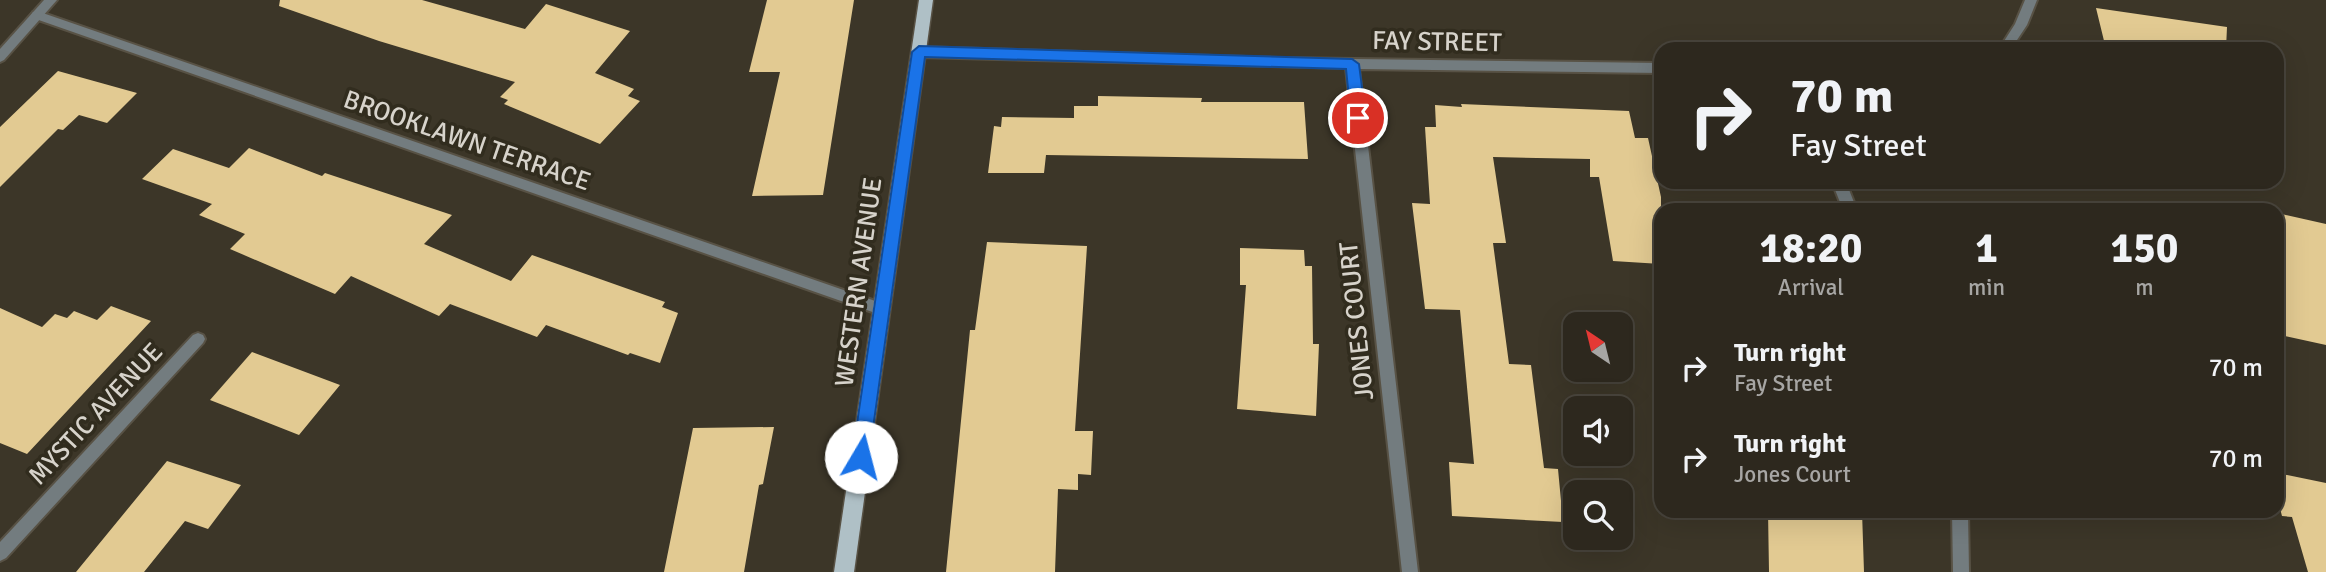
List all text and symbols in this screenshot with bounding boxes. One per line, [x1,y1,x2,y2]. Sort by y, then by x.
street label: FAY STREET [1372,25,1502,59]
text: 70 m [1790,66,1893,126]
icon: right [1675,70,1766,161]
street label: BROOKLAWN TERRACE [339,84,595,198]
pin [1328,88,1388,148]
icon: arrive [1339,99,1377,137]
text: Fay Street [1790,126,1927,165]
street label: WESTERN AVENUE [828,175,890,389]
text: 18:20 [1759,223,1863,274]
text: 1 [1975,223,1998,274]
text: 150 [2110,223,2179,274]
street label: JONES COURT [1333,240,1381,402]
text: Arrival [1778,273,1844,302]
text: min [1968,273,2005,302]
text: m [2135,273,2154,302]
north arrow [1563,312,1633,382]
map controls [1563,312,1633,550]
street label: MYSTIC AVENUE [22,336,170,492]
text: Turn right [1734,337,1846,369]
icon: right [1675,349,1713,387]
text: 70 m [2208,352,2263,384]
text: Fay Street [1734,369,1832,398]
button: sound [1563,396,1633,466]
position arrow [824,420,898,494]
text: Turn right [1734,428,1846,460]
icon: right [1675,440,1713,478]
text: 70 m [2208,443,2263,475]
text: Jones Court [1734,460,1851,489]
button: search [1563,480,1633,550]

